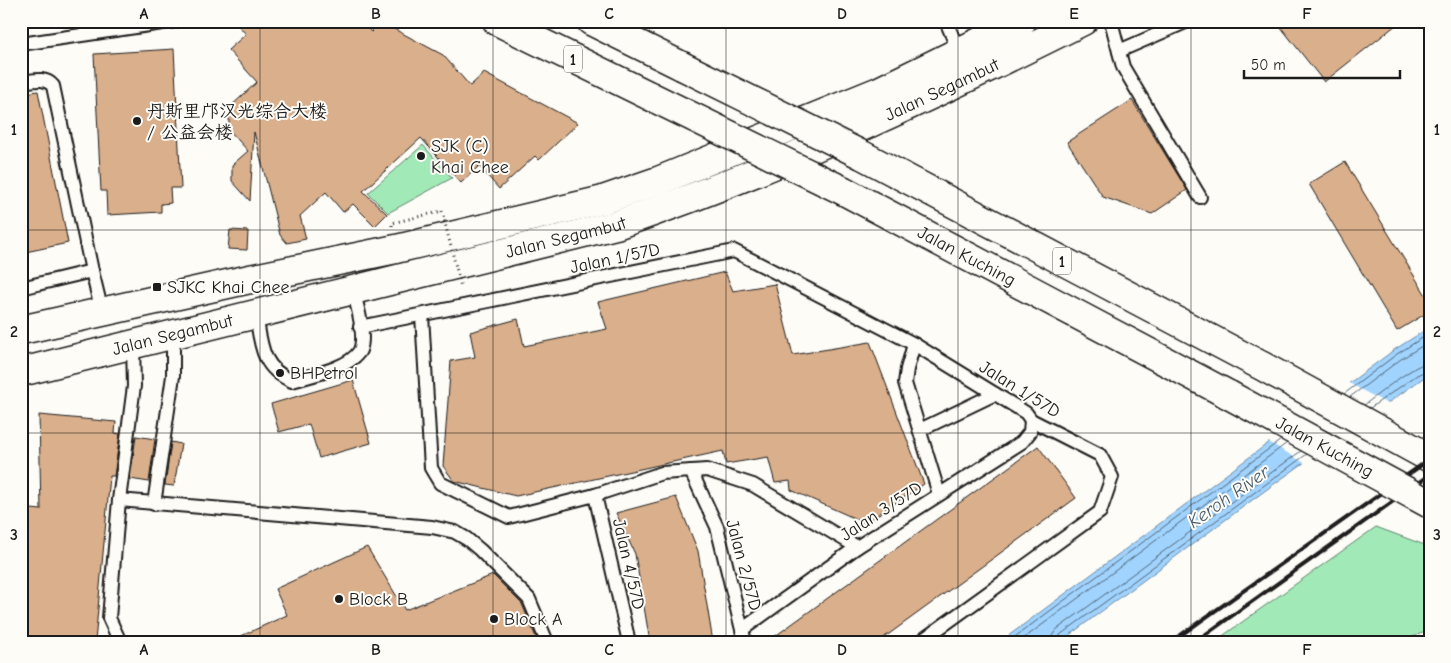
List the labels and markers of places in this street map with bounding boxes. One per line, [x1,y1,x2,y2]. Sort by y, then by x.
place label: 丹斯里邝汉光综合大楼 / 公益会楼 [147,101,327,143]
marker: 丹斯里邝汉光综合大楼 / 公益会楼 [131,115,143,127]
place label: SJK (C) Khai Chee [431,136,509,178]
marker: SJK (C) Khai Chee [415,150,427,162]
place label: SJKC Khai Chee [167,277,289,298]
marker: SJKC Khai Chee [151,281,163,293]
place label: BHPetrol [290,363,358,384]
marker: BHPetrol [274,367,286,379]
place label: Block B [349,589,408,610]
marker: Block B [333,593,345,605]
place label: Block A [504,609,562,630]
marker: Block A [488,613,500,625]

